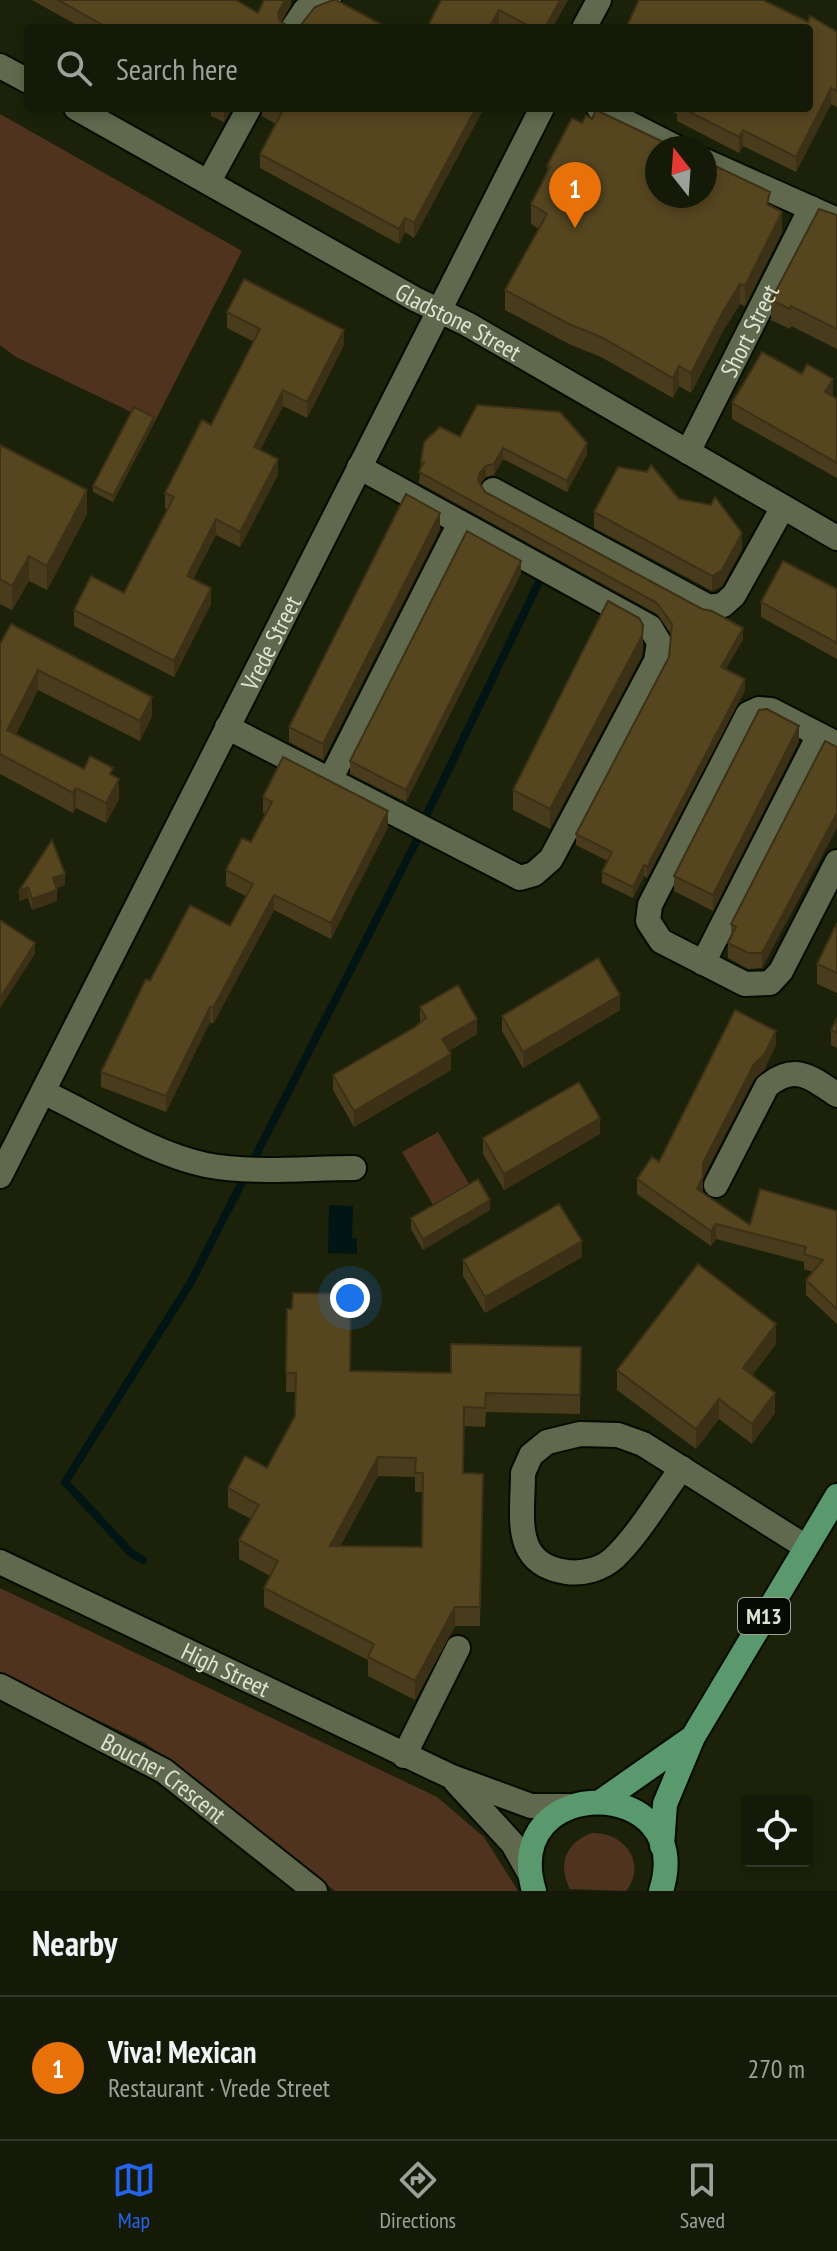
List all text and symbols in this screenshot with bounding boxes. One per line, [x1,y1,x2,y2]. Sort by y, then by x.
search box [24,24,813,112]
icon: search [52,46,96,90]
text: Search here [116,49,238,88]
north arrow [645,136,717,208]
pin: 1 [549,162,601,228]
street label: Gladstone Street [390,276,527,368]
street label: Short Street [713,279,786,382]
street label: Vrede Street [233,590,308,696]
your location [330,1278,370,1318]
road number: M13 [738,1598,790,1634]
street label: High Street [177,1635,275,1704]
street label: Boucher Crescent [96,1726,233,1830]
map controls [741,1795,813,1867]
button: locate [741,1795,813,1867]
text: Nearby [32,1921,117,1965]
text: Viva! Mexican [108,2032,256,2071]
text: 1 [52,2052,64,2085]
text: 270 m [747,2052,805,2085]
text: Restaurant · Vrede Street [108,2071,330,2104]
tab: Map [112,2158,156,2234]
tab: Directions [380,2158,456,2234]
tab: Saved [680,2158,725,2234]

